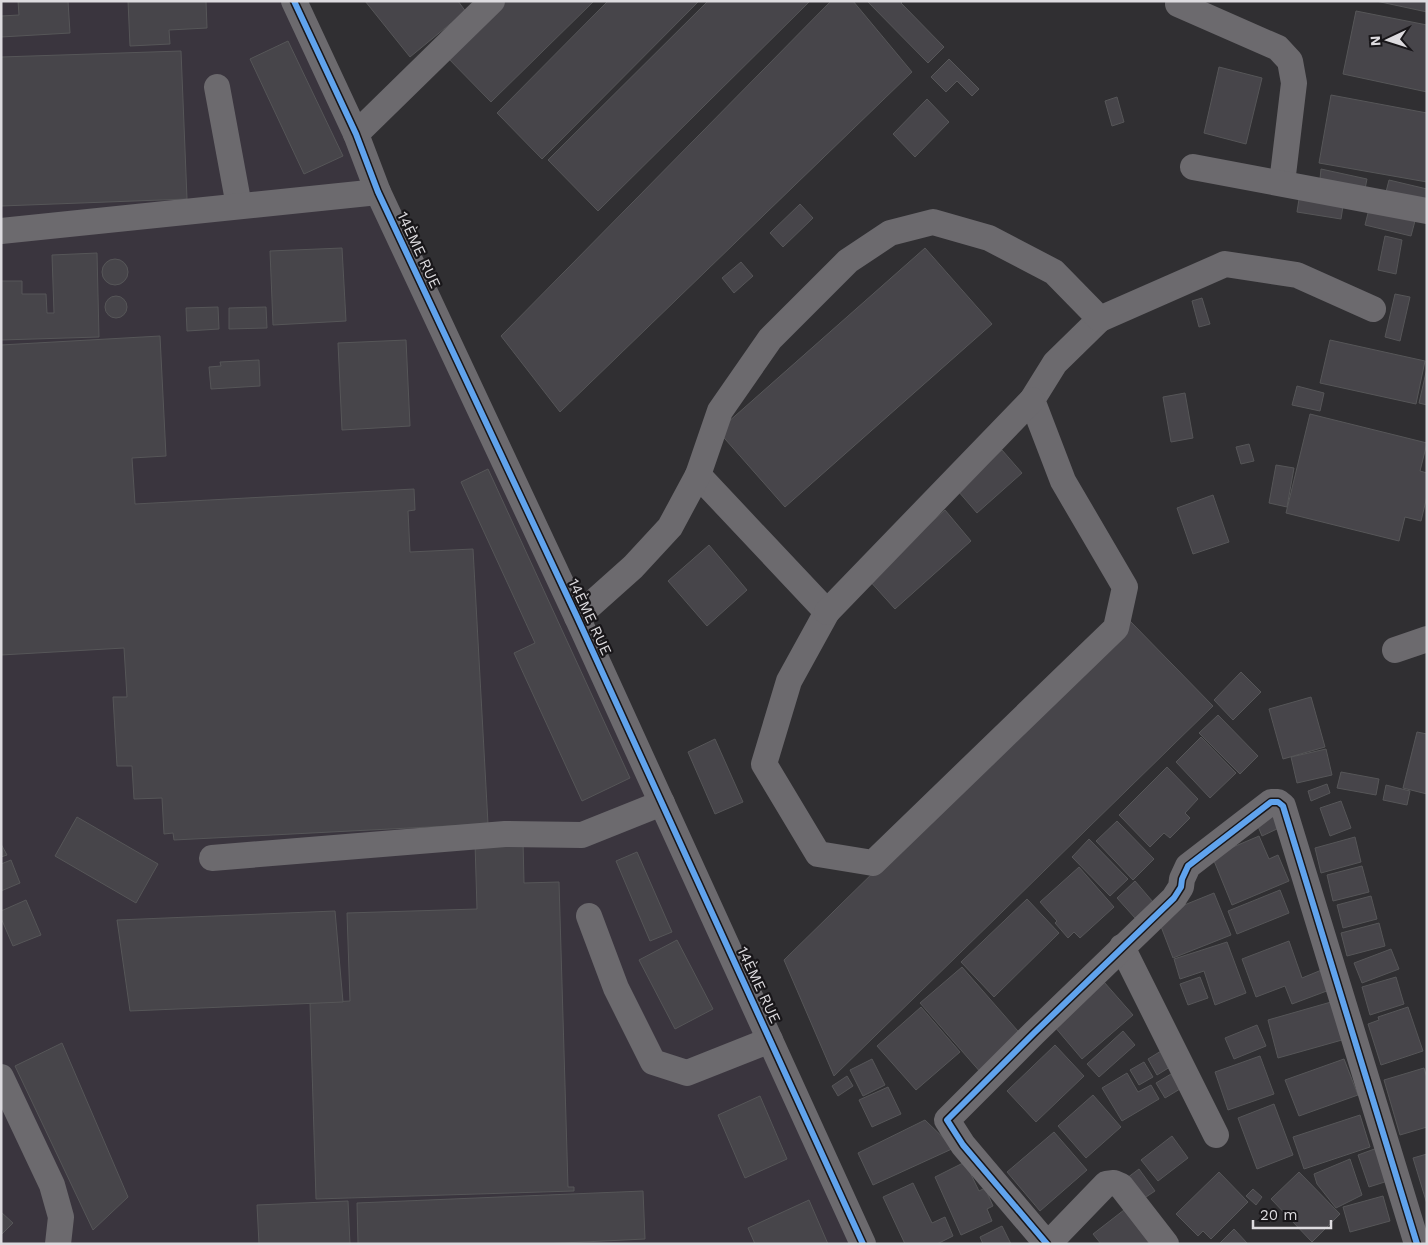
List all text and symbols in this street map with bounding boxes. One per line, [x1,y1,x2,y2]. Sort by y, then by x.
north arrow [1363,15,1413,65]
text: N [1367,35,1383,47]
street label: 14ÈME RUE [393,209,445,291]
street label: 14ÈME RUE [564,576,616,658]
street label: 14ÈME RUE [733,944,785,1026]
scale bar [1253,1198,1330,1230]
text: 20 m [1260,1206,1298,1224]

